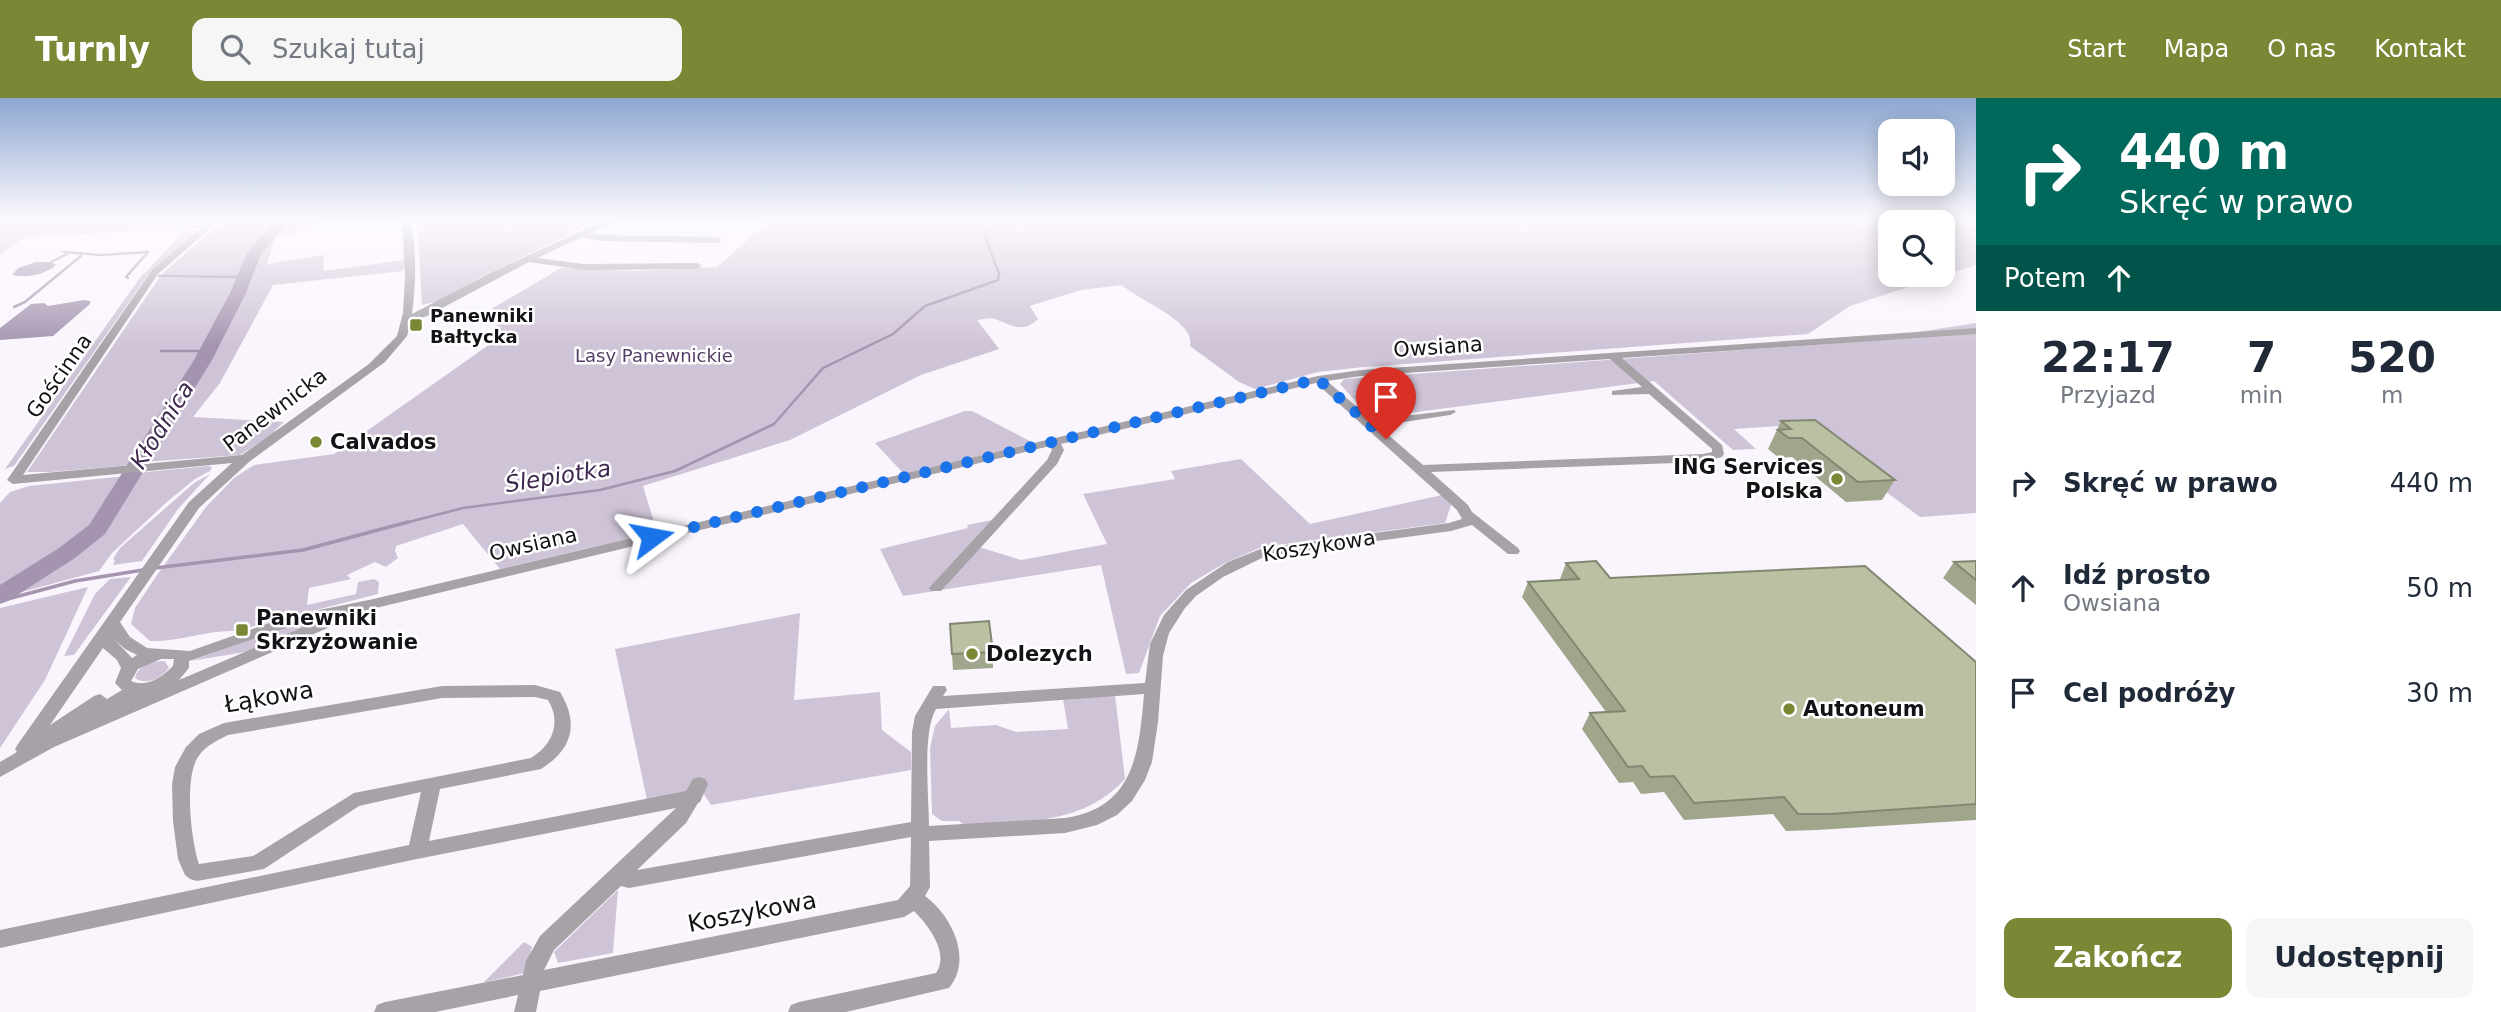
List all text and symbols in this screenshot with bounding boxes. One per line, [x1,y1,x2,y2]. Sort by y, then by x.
search box [192,18,682,81]
text: Turnly [35,30,150,69]
icon: search [216,30,254,68]
text: Szukaj tutaj [272,34,425,64]
text: Start [2067,35,2126,63]
text: Mapa [2164,35,2229,63]
text: O nas [2267,35,2336,63]
text: Kontakt [2374,35,2466,63]
map controls [1878,119,1955,287]
button: sound [1878,119,1955,196]
text: 440 m [2119,124,2289,181]
icon: right [2004,126,2095,217]
text: Skręć w prawo [2119,183,2354,221]
button: search [1878,210,1955,287]
icon: ahead [2100,259,2138,297]
text: Potem [2004,263,2086,293]
place label: Panewniki Bałtycka [430,305,534,347]
marker: Panewniki Bałtycka [408,317,424,333]
street label: Gościnna [21,329,97,423]
street label: Owsiana [1393,332,1483,362]
text: 22:17 [2041,333,2175,382]
text: 7 [2247,333,2276,382]
text: 520 [2348,333,2436,382]
park label: Lasy Panewnickie [575,345,733,366]
street label: Panewnicka [219,363,331,457]
pin [1356,367,1416,439]
water label: Kłodnica [125,377,199,473]
icon: arrive [1367,378,1405,416]
text: Przyjazd [2060,382,2156,408]
text: min [2240,382,2283,408]
text: m [2381,382,2403,408]
place label: Calvados [330,430,437,454]
marker: Calvados [308,434,324,450]
water label: Ślepiotka [503,454,613,497]
place label: ING Services Polska [1673,455,1823,503]
icon: right [2004,464,2042,502]
text: Skręć w prawo [2063,468,2278,498]
text: 440 m [2390,468,2473,498]
marker: ING Services Polska [1829,471,1845,487]
position arrow [615,500,689,574]
street label: Owsiana [487,522,579,566]
street label: Koszykowa [1261,525,1377,567]
text: Idź prosto [2063,560,2211,590]
icon: ahead [2004,569,2042,607]
text: 50 m [2406,573,2473,603]
text: Owsiana [2063,590,2161,616]
place label: Panewniki Skrzyżowanie [256,606,418,654]
marker: Panewniki Skrzyżowanie [234,622,250,638]
place label: Dolezych [986,642,1093,666]
marker: Dolezych [964,646,980,662]
icon: arrive [2004,674,2042,712]
street label: Łąkowa [221,675,316,719]
text: Cel podróży [2063,678,2236,708]
text: 30 m [2406,678,2473,708]
place label: Autoneum [1803,697,1925,721]
marker: Autoneum [1781,701,1797,717]
street label: Koszykowa [685,886,819,938]
button: Zakończ [2004,918,2232,998]
button: Udostępnij [2246,918,2473,998]

